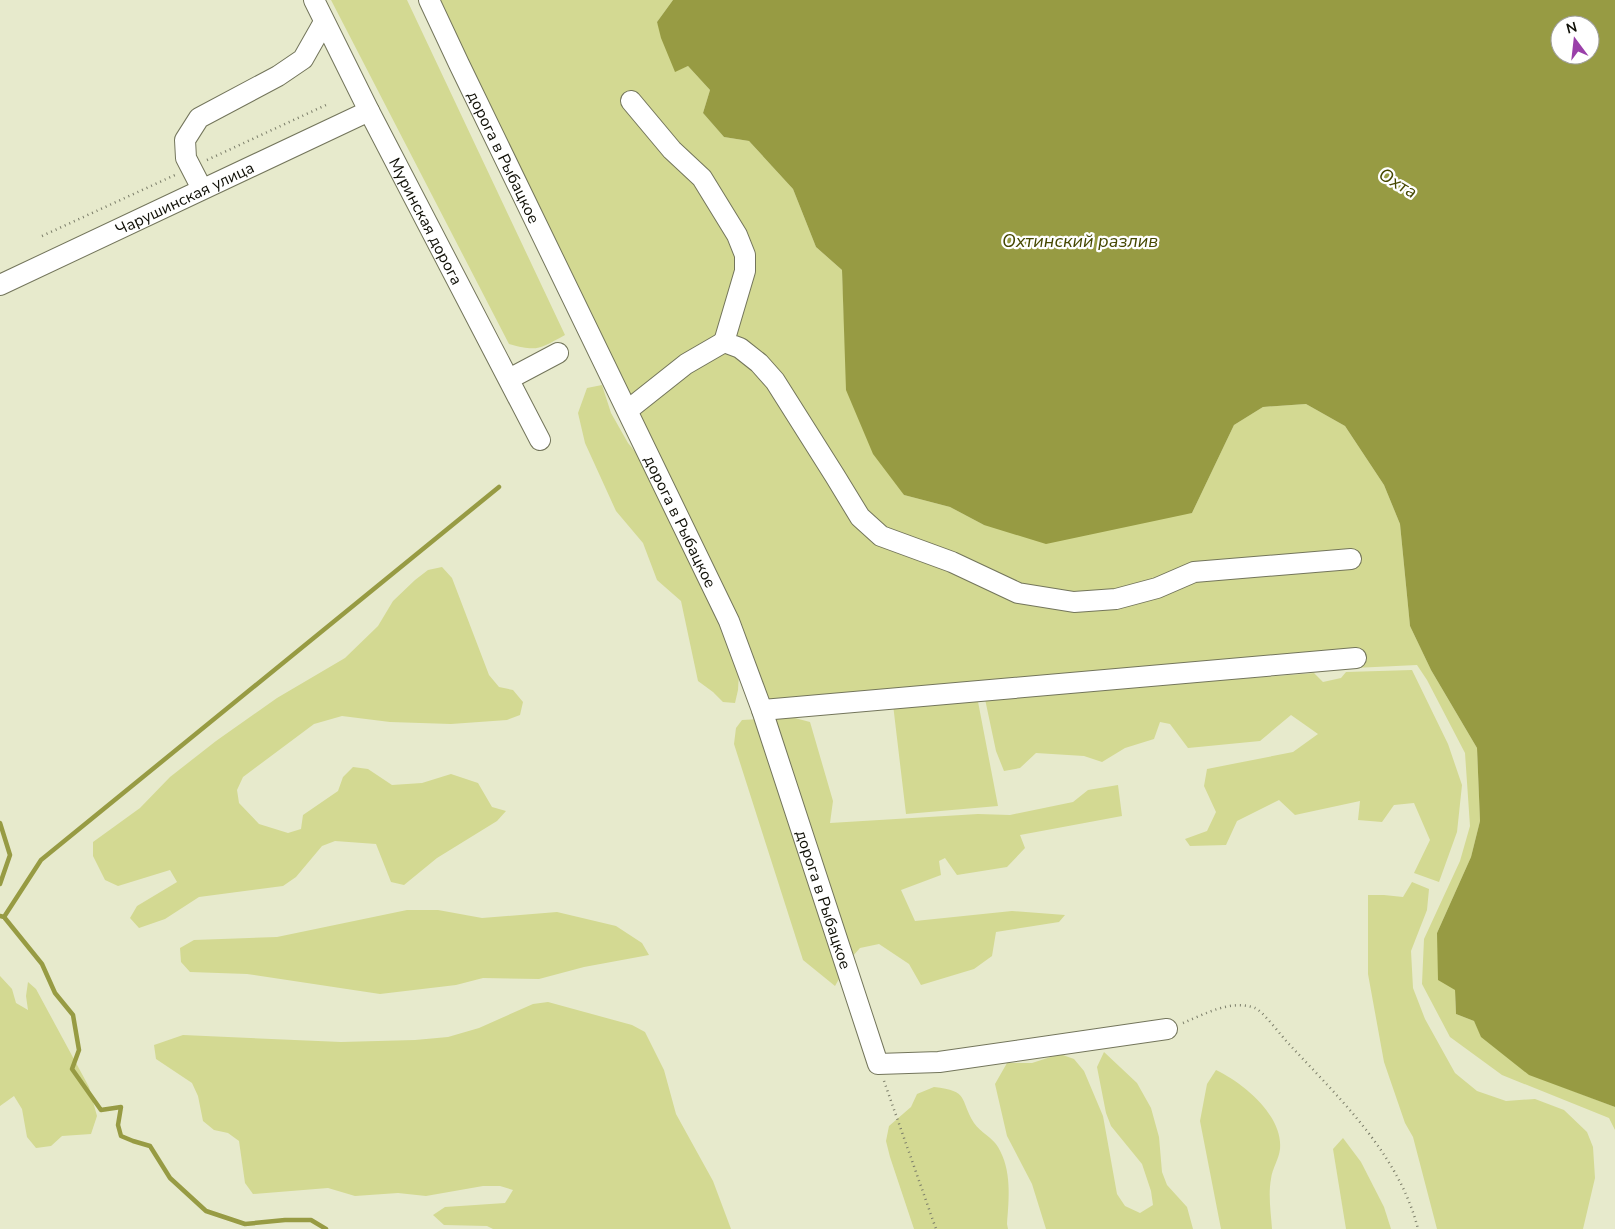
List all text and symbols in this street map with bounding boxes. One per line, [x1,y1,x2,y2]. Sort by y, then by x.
north arrow [1550,15,1600,65]
text: N [1564,17,1579,38]
street label: дорога в Рыбацкое [462,87,545,227]
street label: Муринская дорога [383,154,467,289]
street label: Чарушинская улица [112,157,258,241]
water label: Охта [1374,162,1422,204]
water label: Охтинский разлив [1002,229,1158,253]
street label: дорога в Рыбацкое [638,452,721,592]
street label: дорога в Рыбацкое [790,828,856,972]

